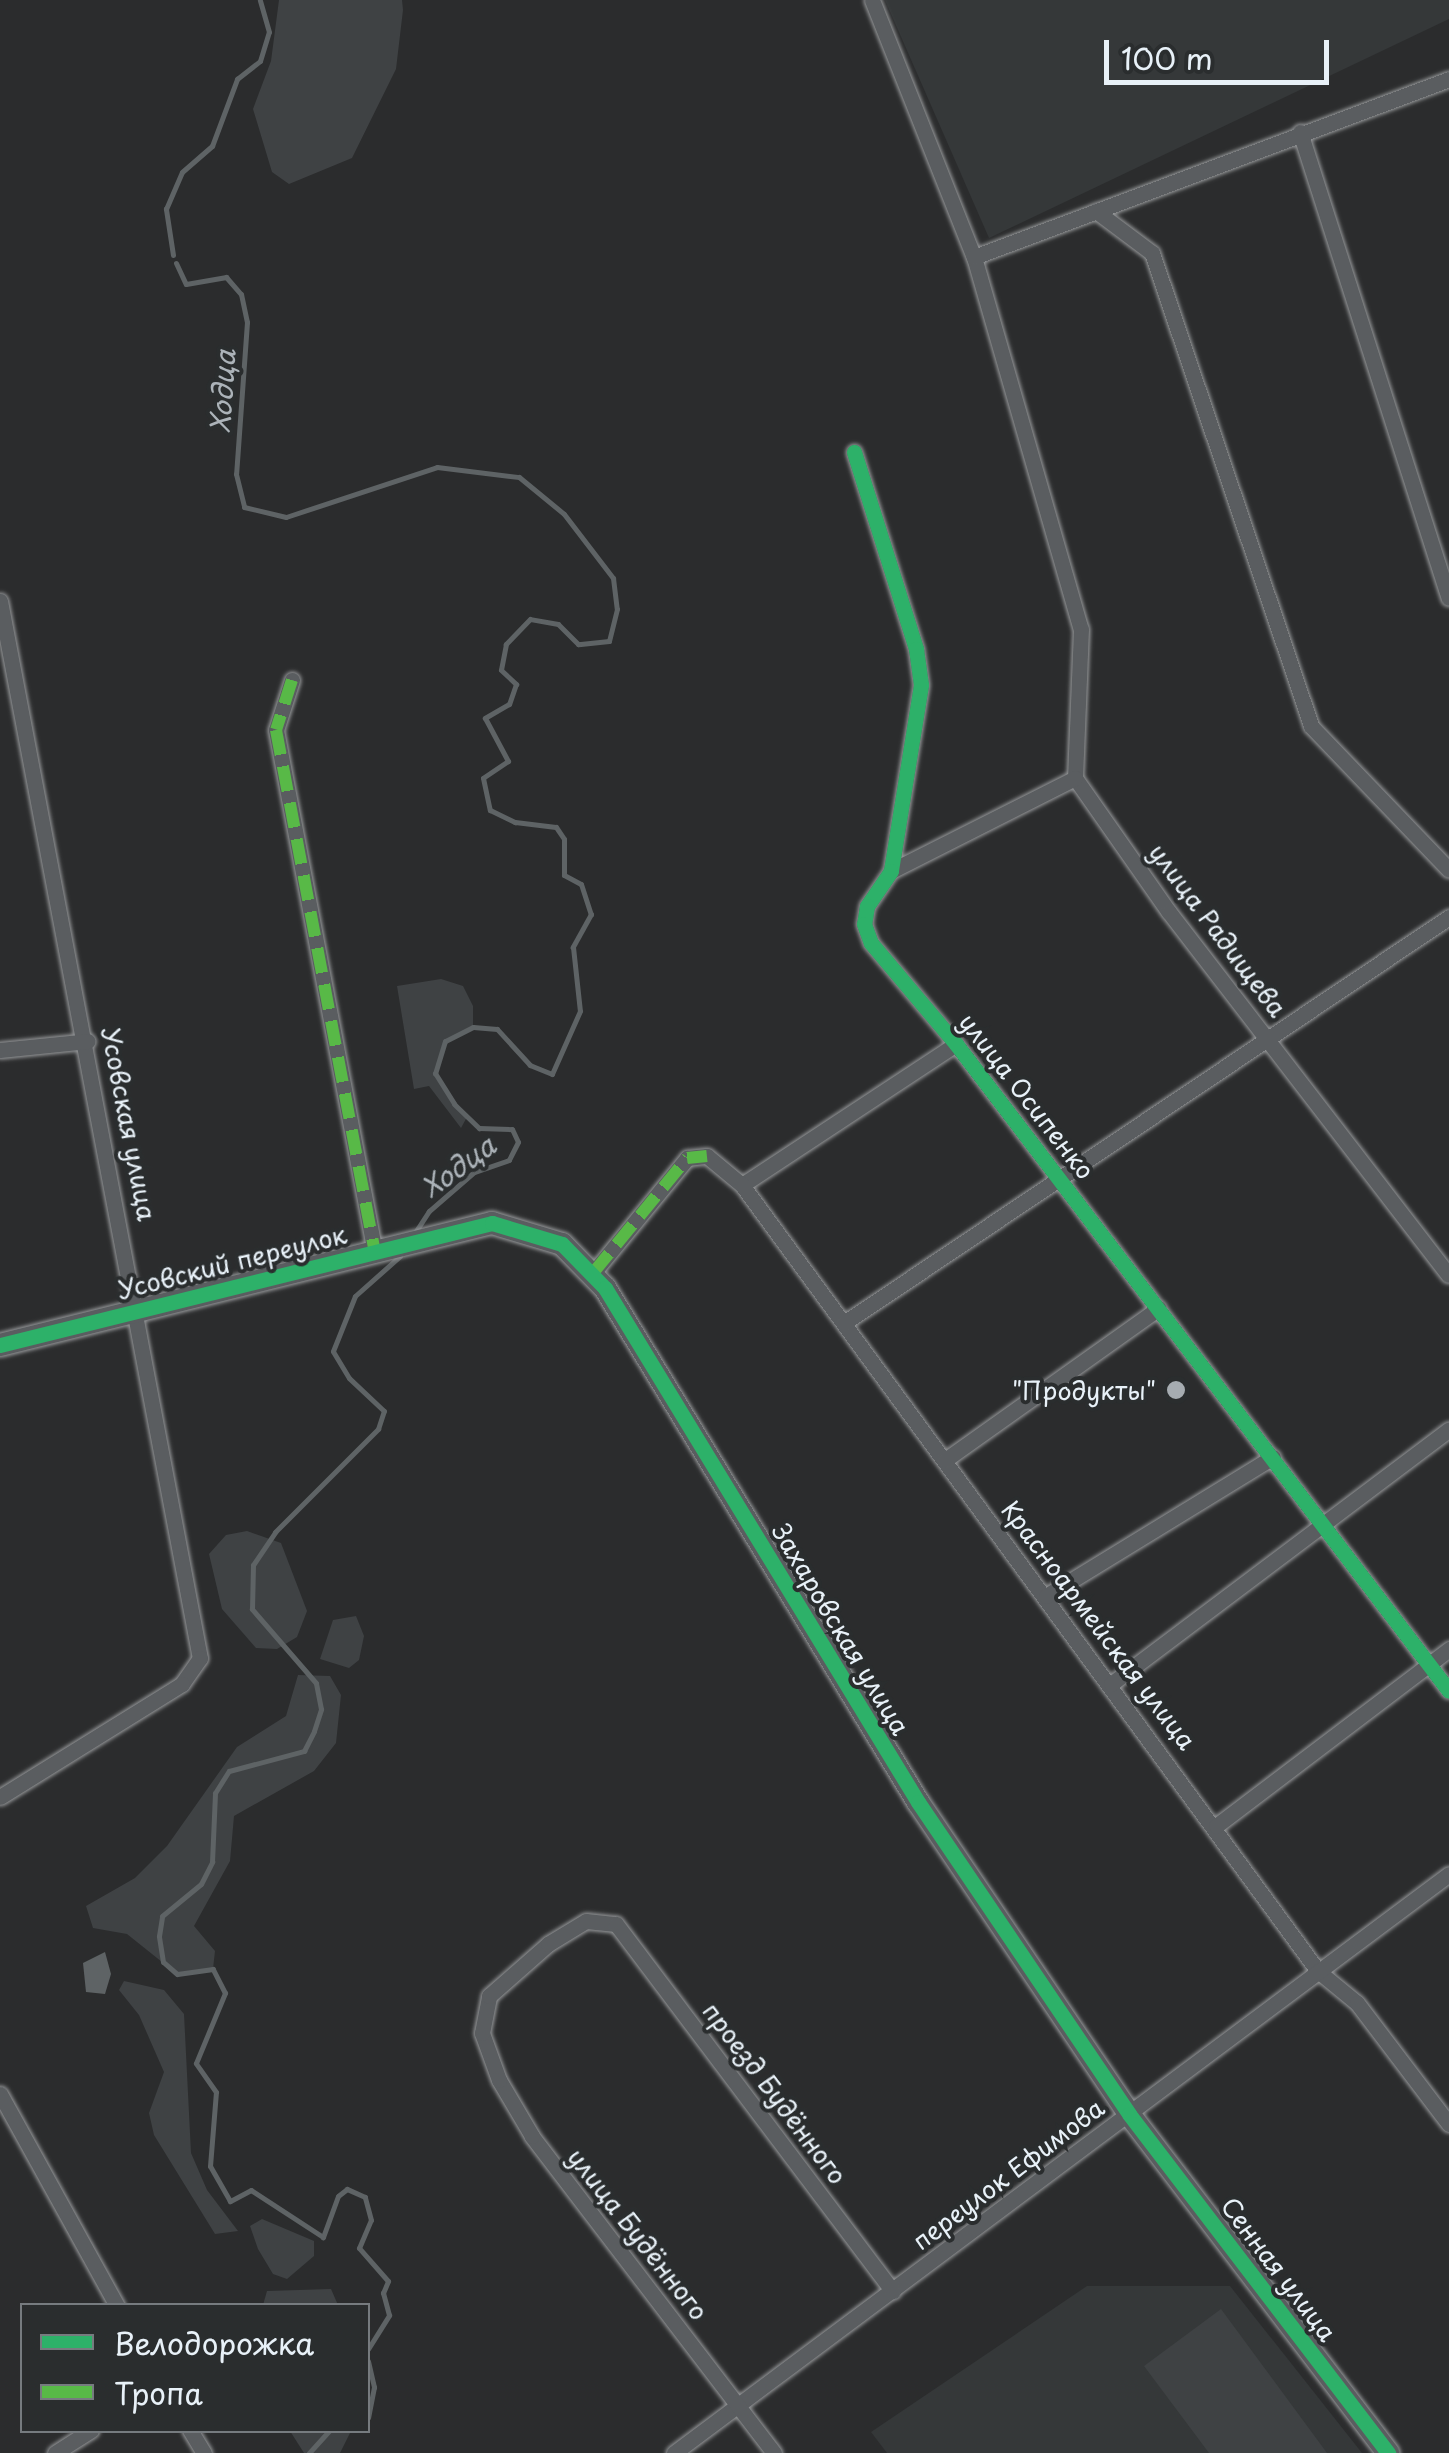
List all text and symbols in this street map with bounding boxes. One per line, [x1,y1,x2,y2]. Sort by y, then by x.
scale bar [1109,20,1334,82]
text: 100 m [1121,35,1213,80]
water label: Ходца [202,348,242,434]
street label: улица Радищева [1143,837,1293,1023]
street label: улица Осипенко [953,1007,1101,1185]
street label: Усовская улица [95,1024,163,1224]
water label: Ходца [414,1128,502,1204]
street label: Усовский переулок [115,1219,349,1305]
place label: "Продукты" [1012,1375,1156,1405]
marker: "Продукты" [1165,1379,1187,1401]
street label: Красноармейская улица [995,1494,1203,1756]
street label: Захаровская улица [766,1517,916,1741]
street label: проезд Будённого [697,1996,853,2190]
street label: переулок Ефимова [906,2092,1110,2256]
street label: улица Будённого [561,2142,715,2326]
street label: Сенная улица [1215,2190,1343,2348]
legend [20,2303,370,2433]
text: Велодорожка [114,2320,314,2365]
text: Тропа [114,2370,203,2415]

